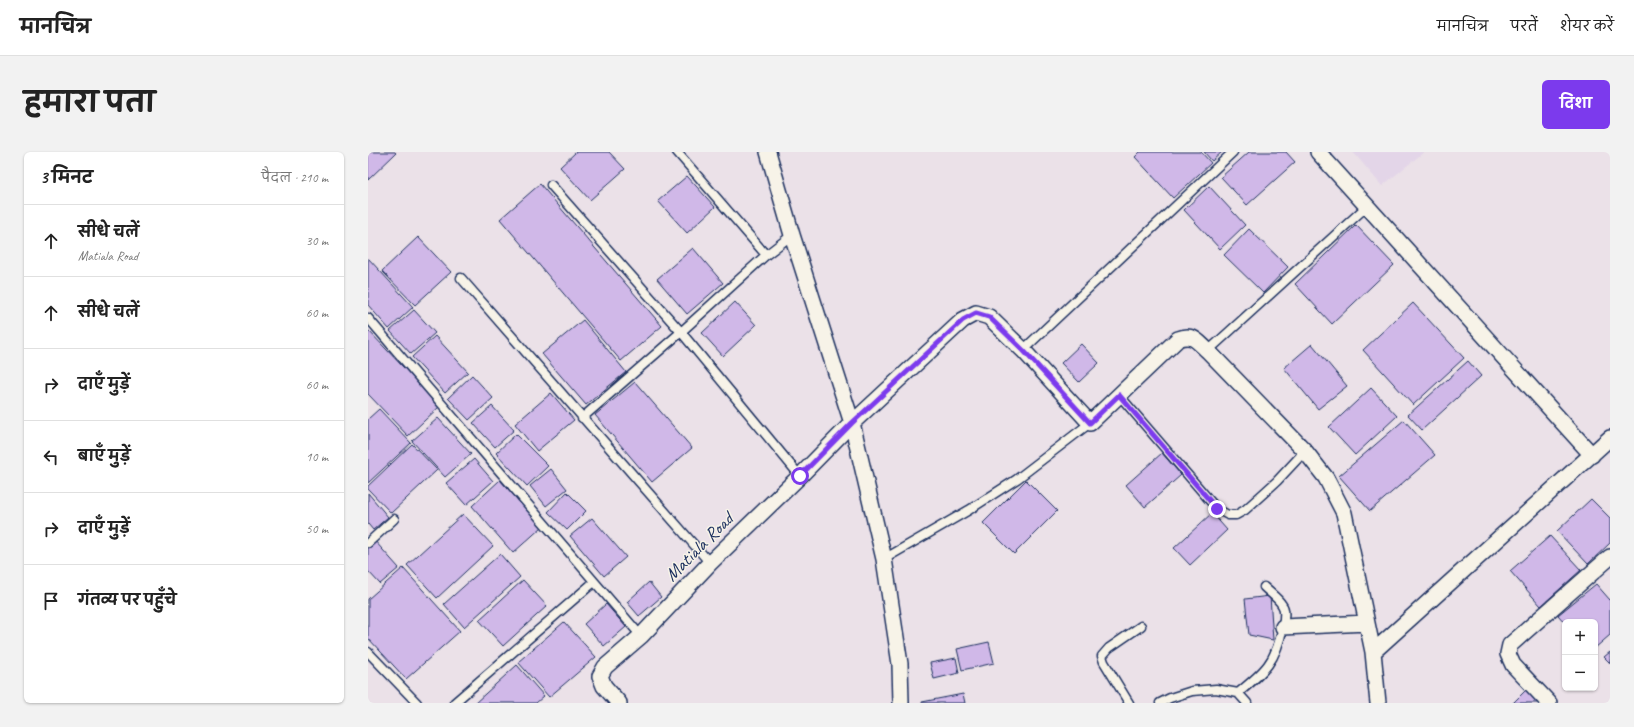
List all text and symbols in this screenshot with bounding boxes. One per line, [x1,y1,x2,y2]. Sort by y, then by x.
text: मानचित्र [20,15,91,39]
text: मानचित्र [1437,18,1488,35]
text: परतें [1510,18,1538,35]
text: शेयर करें [1560,18,1614,35]
button: दिशा [1542,80,1610,129]
text: हमारा पता [24,85,155,120]
text: 3 मिनट [40,167,93,188]
text: पैदल · 210 m [261,170,328,186]
text: सीधे चलें [78,223,139,242]
icon: ahead [40,230,62,252]
text: 30 m [306,233,328,249]
text: Matiala Road [78,248,138,264]
icon: ahead [40,302,62,324]
text: सीधे चलें [78,303,139,322]
text: 60 m [306,305,328,321]
icon: right [40,374,62,396]
text: दाएँ मुड़ें [78,375,130,394]
text: 60 m [306,377,328,393]
icon: left [40,446,62,468]
text: बाएँ मुड़ें [78,447,130,466]
text: 10 m [306,449,328,465]
route start [791,467,809,485]
route end [1208,500,1226,518]
street label: Matiala Road [660,506,740,586]
icon: right [40,518,62,540]
text: दाएँ मुड़ें [78,519,130,538]
text: 50 m [306,521,328,537]
icon: arrive [40,590,62,612]
text: गंतव्य पर पहुँचे [78,591,176,610]
map controls [1562,619,1598,691]
button: + [1562,619,1598,655]
button: − [1562,655,1598,691]

